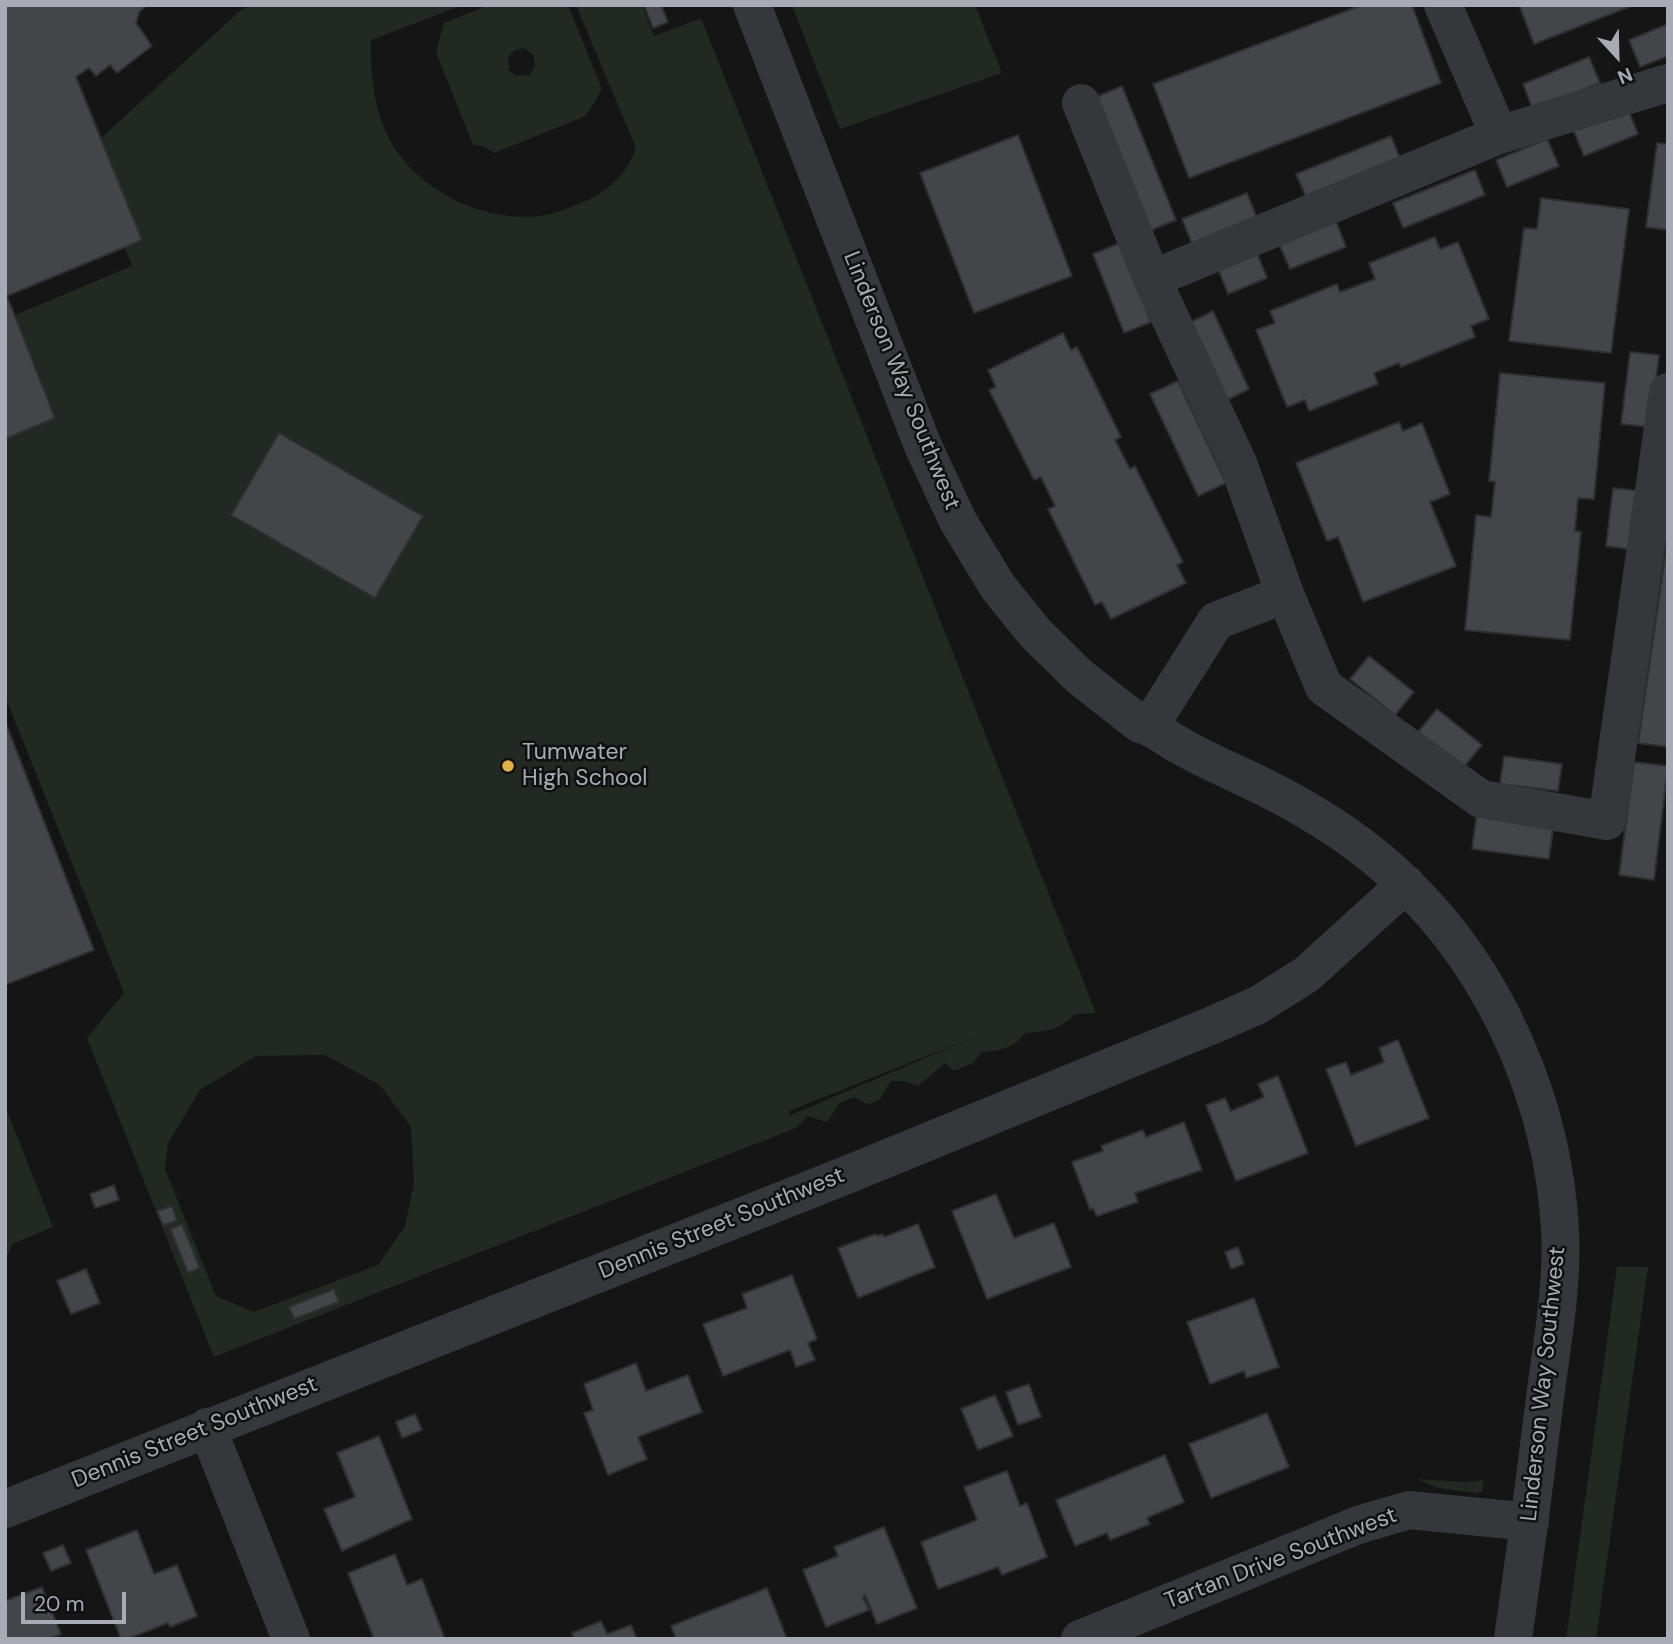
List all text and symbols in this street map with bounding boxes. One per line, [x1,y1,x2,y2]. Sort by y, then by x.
north arrow [1582,21,1652,91]
text: N [1614,62,1636,90]
street label: Linderson Way Southwest [836,248,966,514]
place label: Tumwater High School [522,739,647,793]
marker: Tumwater High School [500,758,516,774]
street label: Dennis Street Southwest [595,1162,849,1286]
street label: Linderson Way Southwest [1516,1245,1572,1523]
street label: Dennis Street Southwest [68,1371,322,1495]
street label: Tartan Drive Southwest [1161,1502,1401,1616]
scale bar [24,1578,130,1622]
text: 20 m [34,1590,85,1618]

